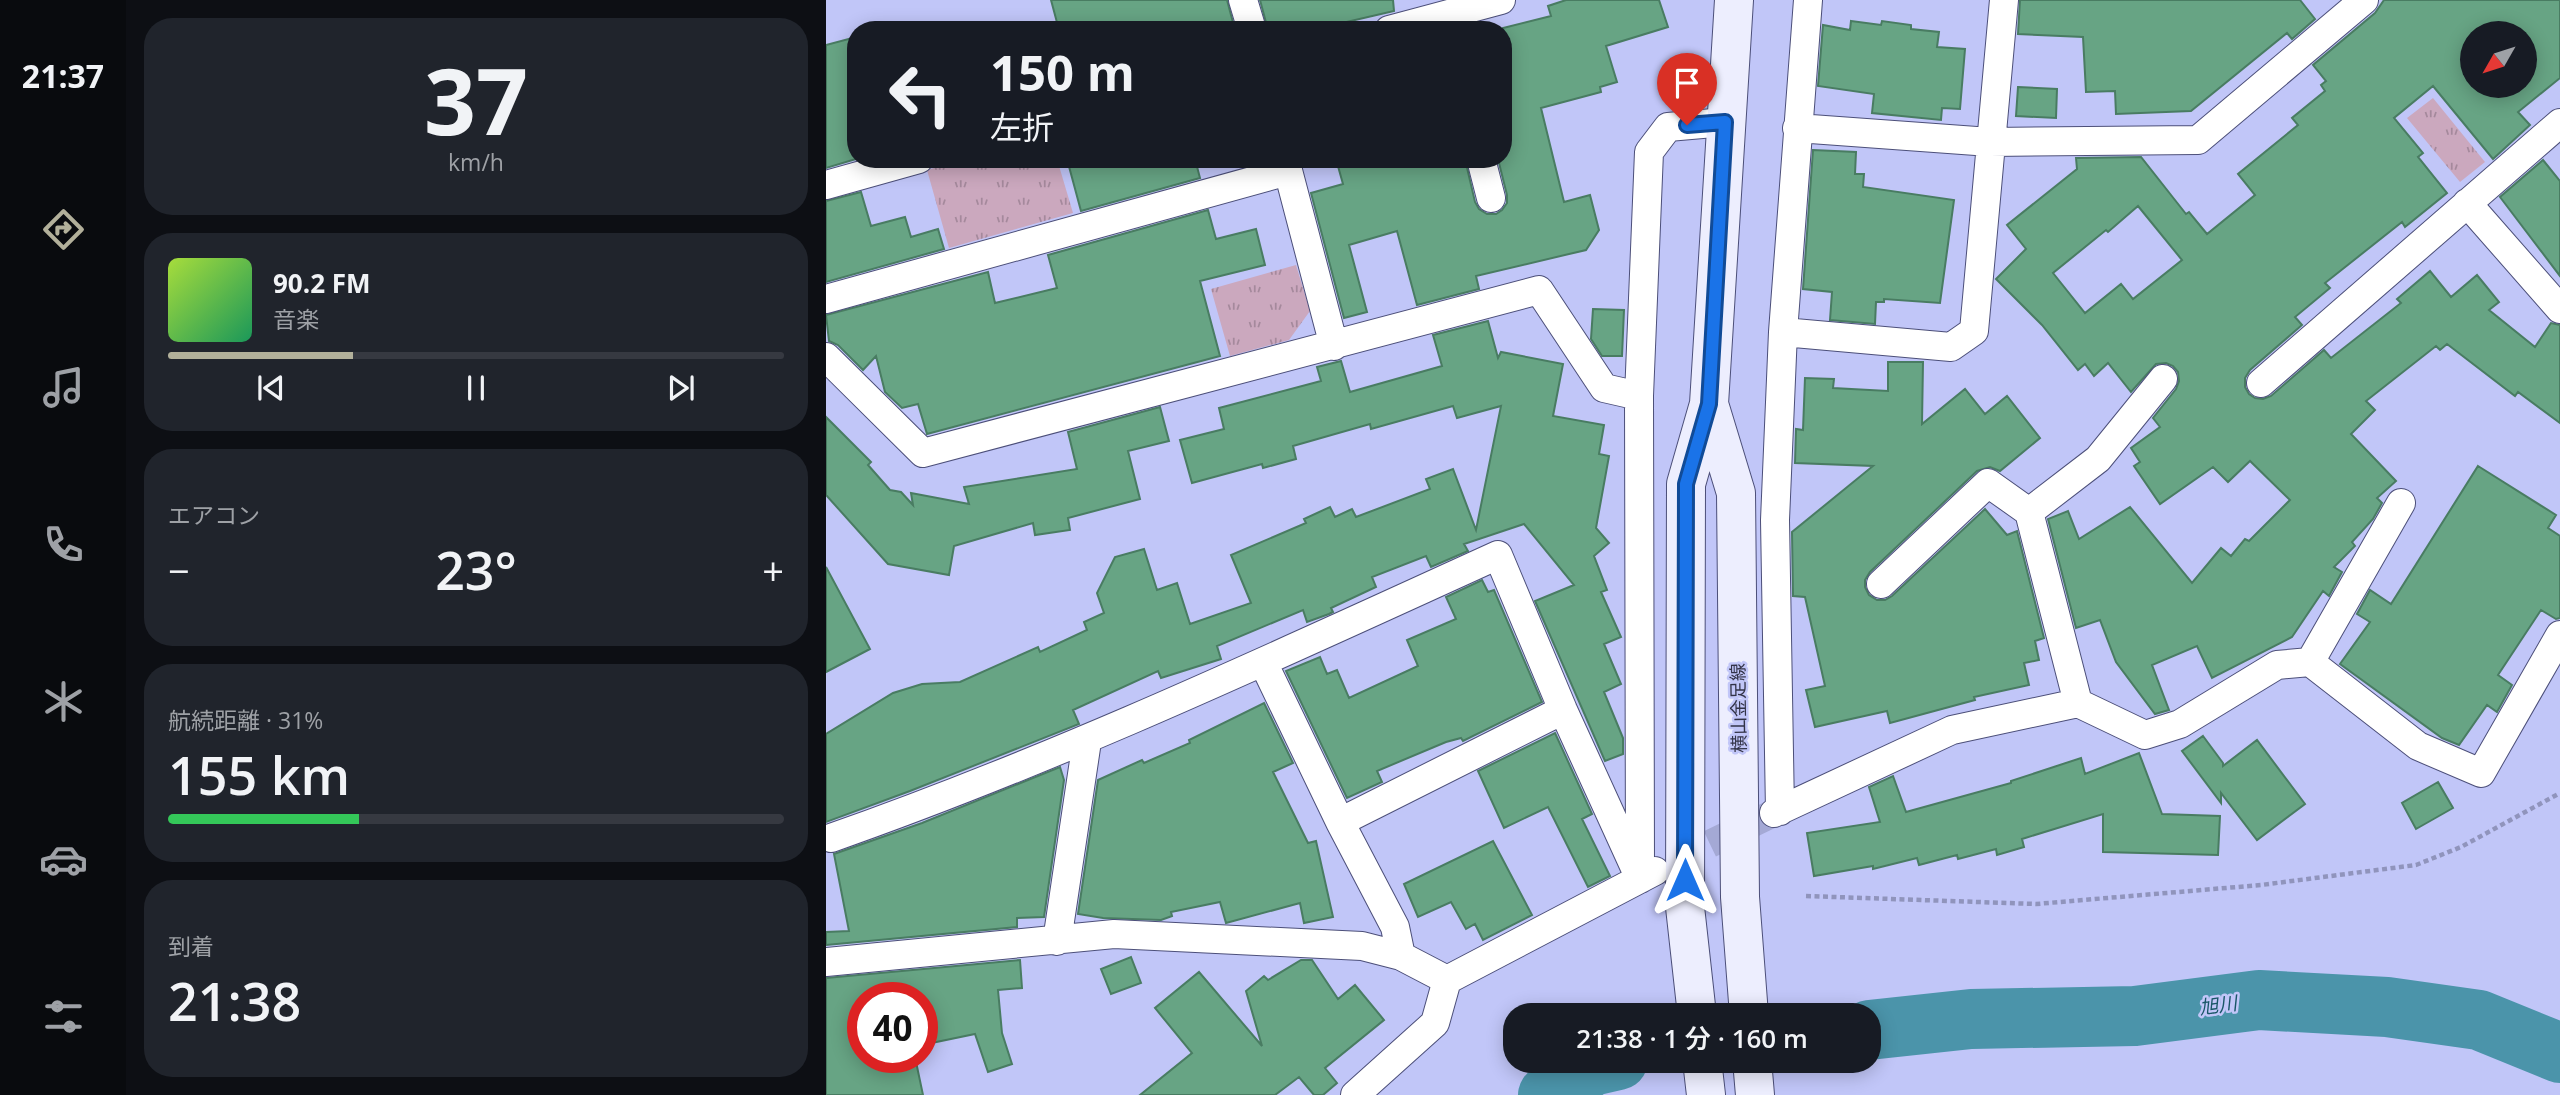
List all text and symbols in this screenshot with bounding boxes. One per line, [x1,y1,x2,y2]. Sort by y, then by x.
north arrow [2460,21,2538,98]
map controls [2460,21,2537,98]
text: 37 [424,38,528,162]
text: 150 m [990,39,1135,105]
icon: left [875,49,966,140]
pin [1657,53,1717,125]
text: 21:37 [22,54,104,97]
icon: arrive [1668,64,1706,102]
text: 左折 [990,105,1054,148]
text: km/h [448,146,504,178]
icon: directions [39,205,88,254]
text: 90.2 FM [273,265,371,301]
text: 音楽 [273,303,319,335]
icon: music [39,363,88,412]
icon: previous [252,369,290,407]
icon: pause [457,369,495,407]
icon: next [662,369,700,407]
text: エアコン [168,499,260,531]
icon: phone [39,520,88,569]
text: 23° [435,534,517,605]
text: − [168,544,190,596]
text: + [762,544,784,596]
street label: 横山金足線 [1725,663,1751,753]
icon: climate [39,677,88,726]
text: 航続距離 · 31% [168,704,323,736]
text: 155 km [168,739,350,810]
icon: car [39,835,88,884]
position arrow [1648,843,1722,917]
text: 到着 [168,930,214,962]
text: 21:38 [168,965,301,1036]
speed limit sign: 40 [847,982,938,1073]
water label: 旭川 [2197,989,2241,1021]
icon: filters [39,992,88,1041]
text: 21:38 · 1 分 · 160 m [1576,1020,1808,1056]

